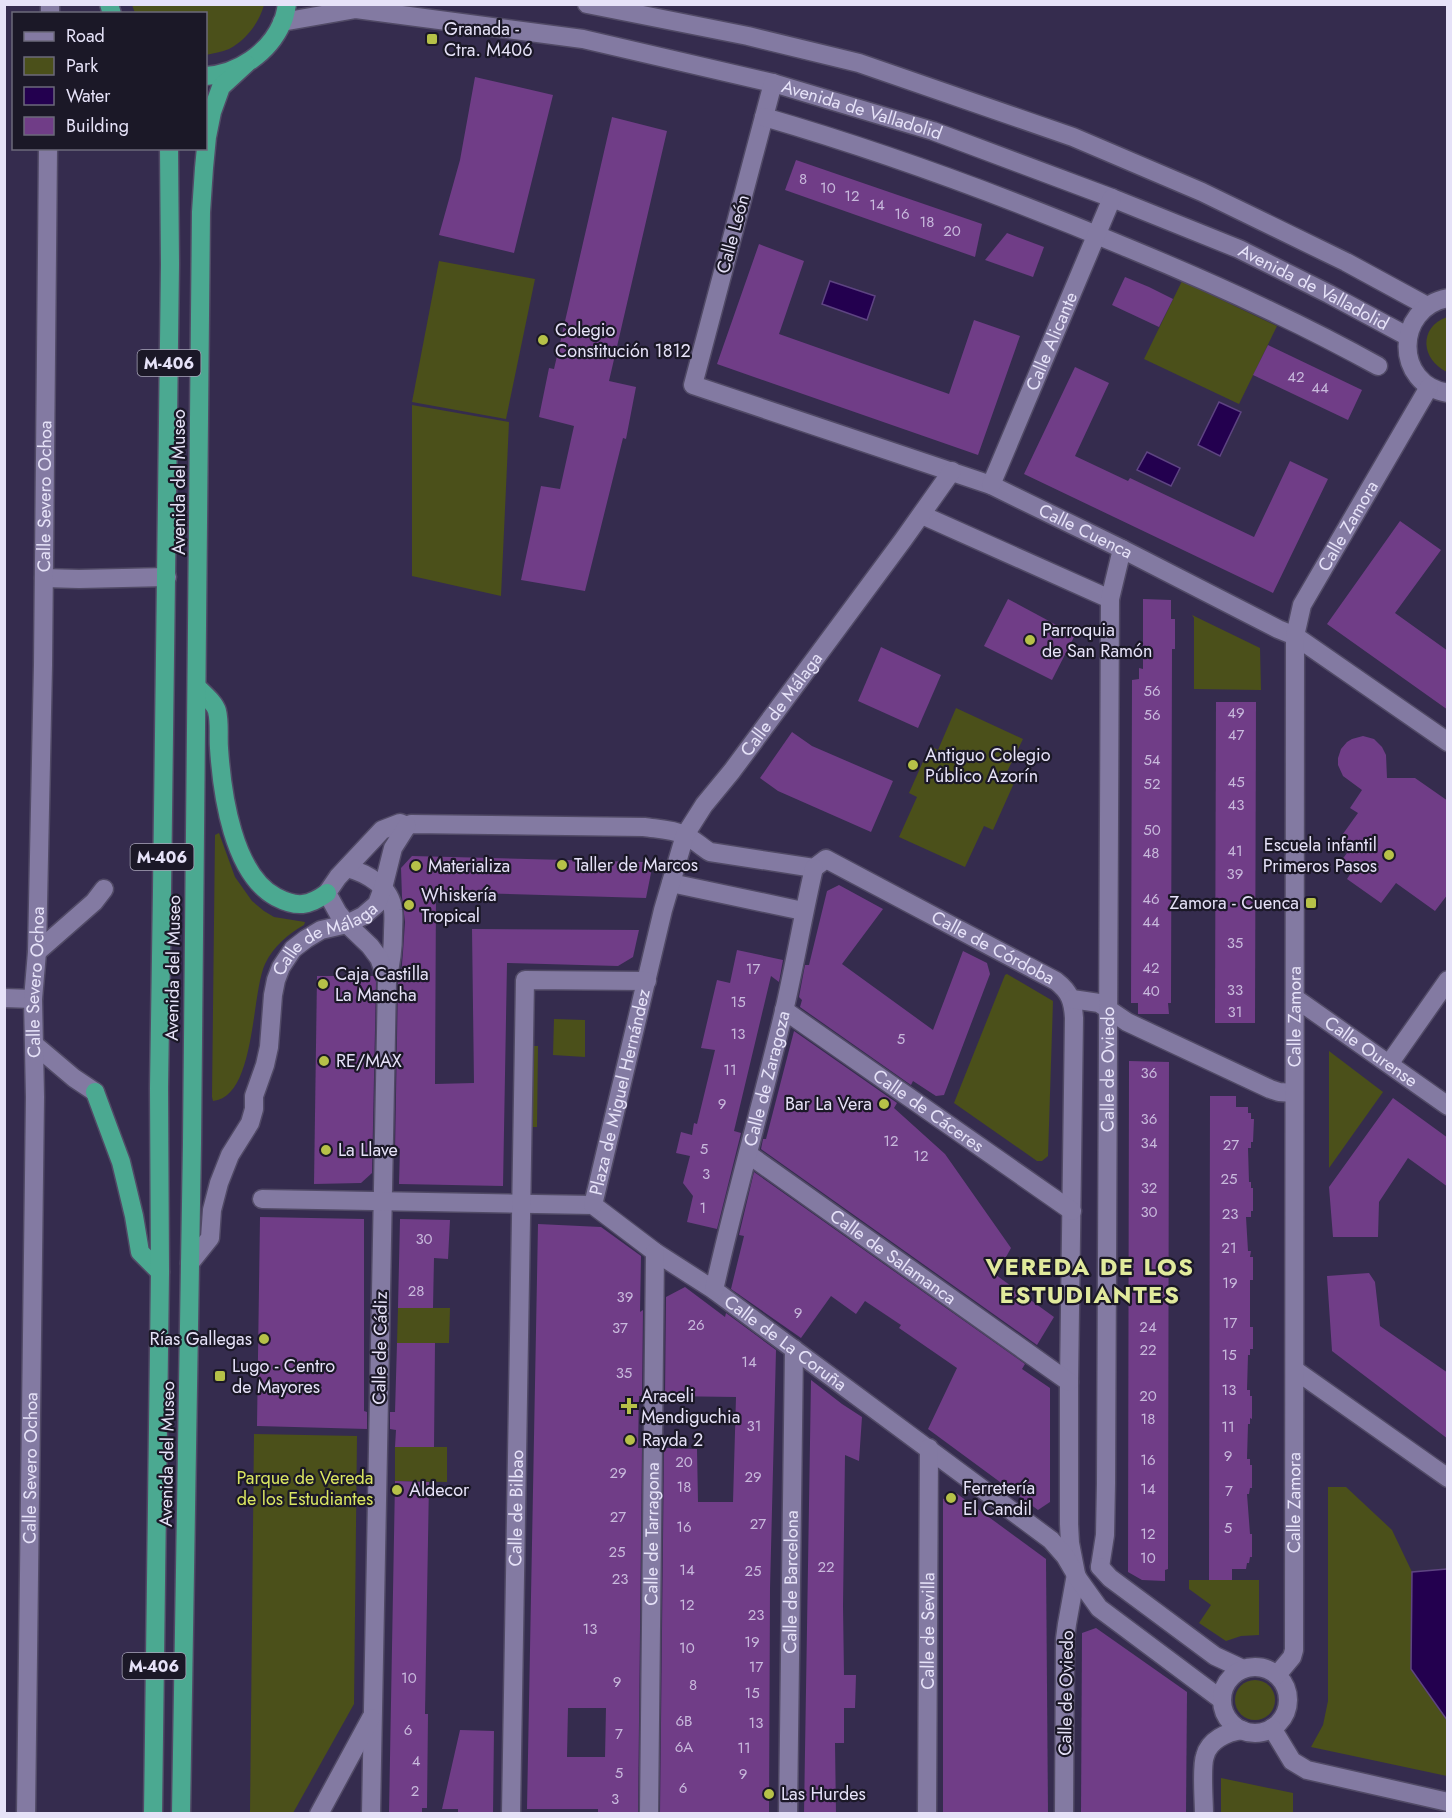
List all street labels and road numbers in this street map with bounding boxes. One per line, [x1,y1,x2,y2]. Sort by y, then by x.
street label: Avenida de Valladolid [779,73,946,146]
street label: Calle León [710,192,756,276]
street label: Avenida de Valladolid [1234,238,1394,337]
street label: Calle Alicante [1019,288,1084,395]
road number: M-406 [138,350,201,376]
street label: Avenida del Museo [166,409,192,555]
street label: Calle Severo Ochoa [31,420,58,572]
street label: Calle Zamora [1311,476,1385,576]
street label: Calle Cuenca [1034,497,1137,565]
street label: Calle de Málaga [734,647,829,762]
road number: M-406 [130,844,194,870]
street label: Avenida del Museo [159,895,187,1041]
street label: Calle de Málaga [266,896,383,979]
street label: Calle de Córdoba [927,904,1059,991]
street label: Calle Severo Ochoa [20,906,51,1058]
street label: Calle Zamora [1282,966,1308,1067]
street label: Plaza de Miguel Hernández [583,986,657,1198]
street label: Calle de Oviedo [1095,1006,1121,1132]
street label: Calle de Zaragoza [737,1008,797,1149]
street label: Calle Ourense [1319,1010,1423,1094]
street label: Calle de Cáceres [867,1063,989,1159]
street label: Calle de Salamanca [825,1203,962,1311]
street label: Calle de La Coruña [719,1289,852,1397]
street label: Calle de Cádiz [366,1290,394,1405]
street label: Avenida del Museo [153,1381,181,1527]
street label: Calle Severo Ochoa [16,1392,44,1544]
street label: Calle de Bilbao [502,1449,530,1567]
street label: Calle Zamora [1281,1452,1307,1553]
street label: Calle de Tarragona [638,1462,666,1606]
street label: Calle de Barcelona [777,1510,805,1654]
street label: Calle de Sevilla [915,1572,941,1690]
street label: Calle de Oviedo [1052,1630,1080,1756]
road number: M-406 [122,1653,186,1679]

